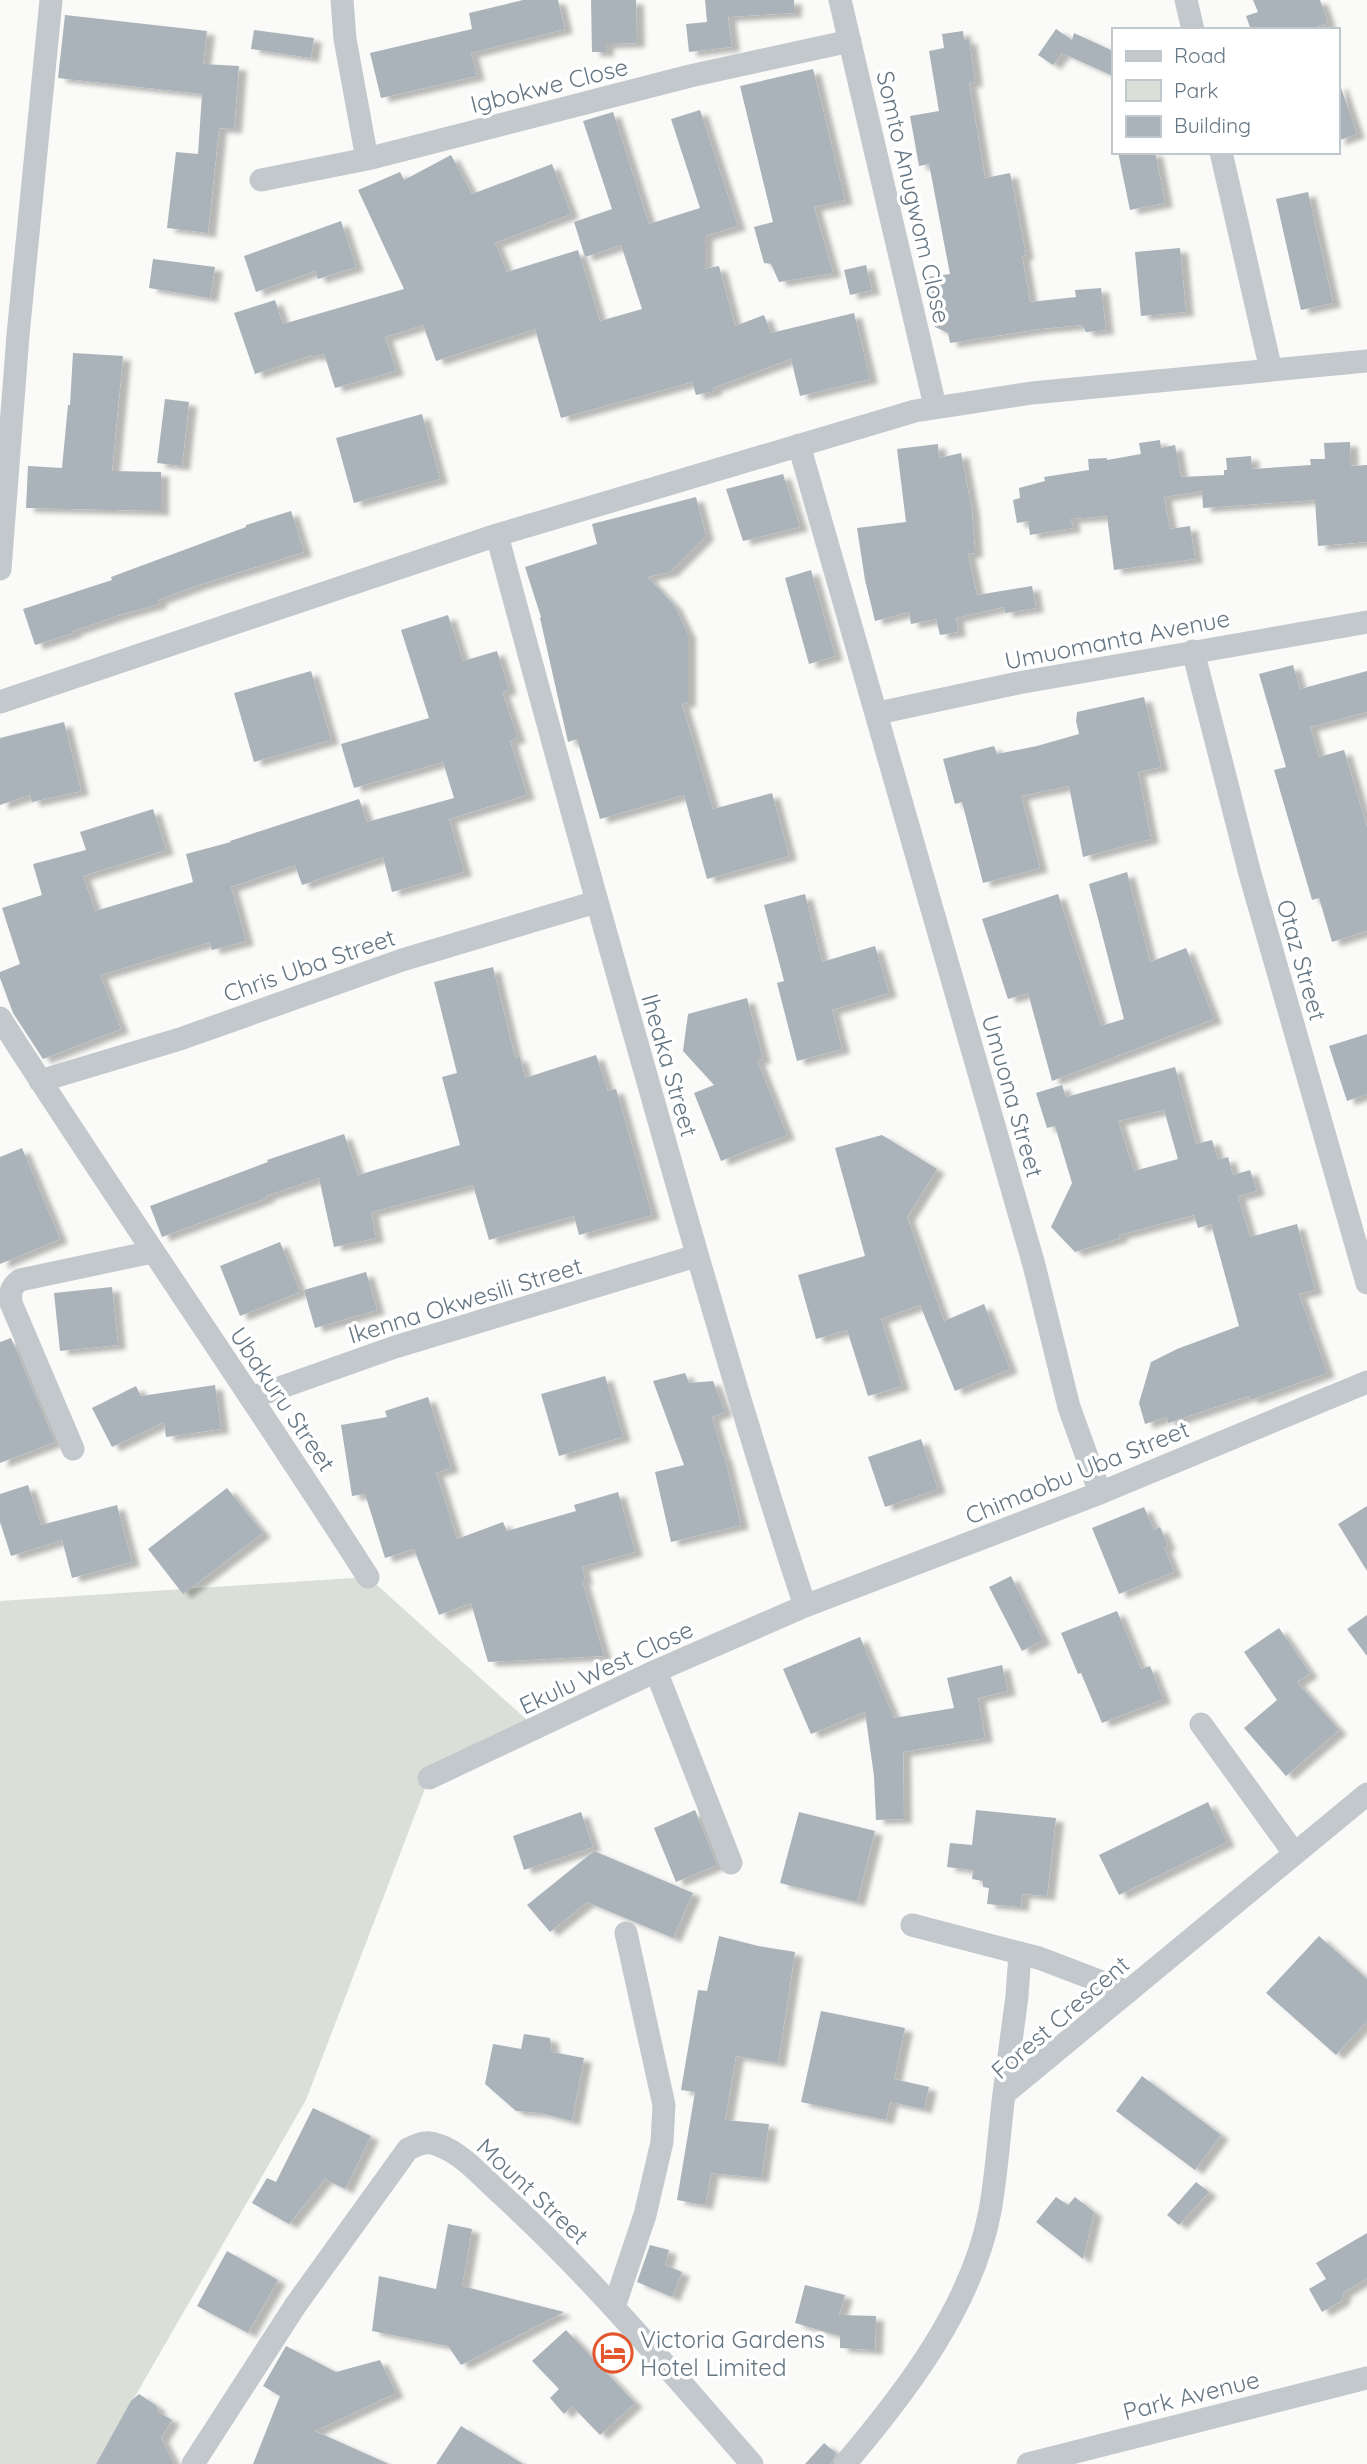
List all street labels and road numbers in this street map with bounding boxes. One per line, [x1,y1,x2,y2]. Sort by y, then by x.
street label: Igbokwe Close [467,51,631,119]
street label: Somto Anugwom Close [870,68,958,326]
street label: Umuomanta Avenue [1002,602,1232,676]
street label: Otaz Street [1270,896,1334,1024]
street label: Chris Uba Street [219,922,399,1008]
street label: Iheaka Street [635,990,705,1140]
street label: Umuona Street [975,1011,1051,1181]
street label: Ikenna Okwesili Street [345,1250,585,1350]
street label: Ubakuru Street [224,1321,342,1477]
street label: Chimaobu Uba Street [961,1413,1193,1531]
street label: Ekulu West Close [514,1614,698,1720]
street label: Forest Crescent [985,1949,1135,2085]
street label: Mount Street [471,2132,595,2250]
street label: Park Avenue [1120,2364,1262,2426]

